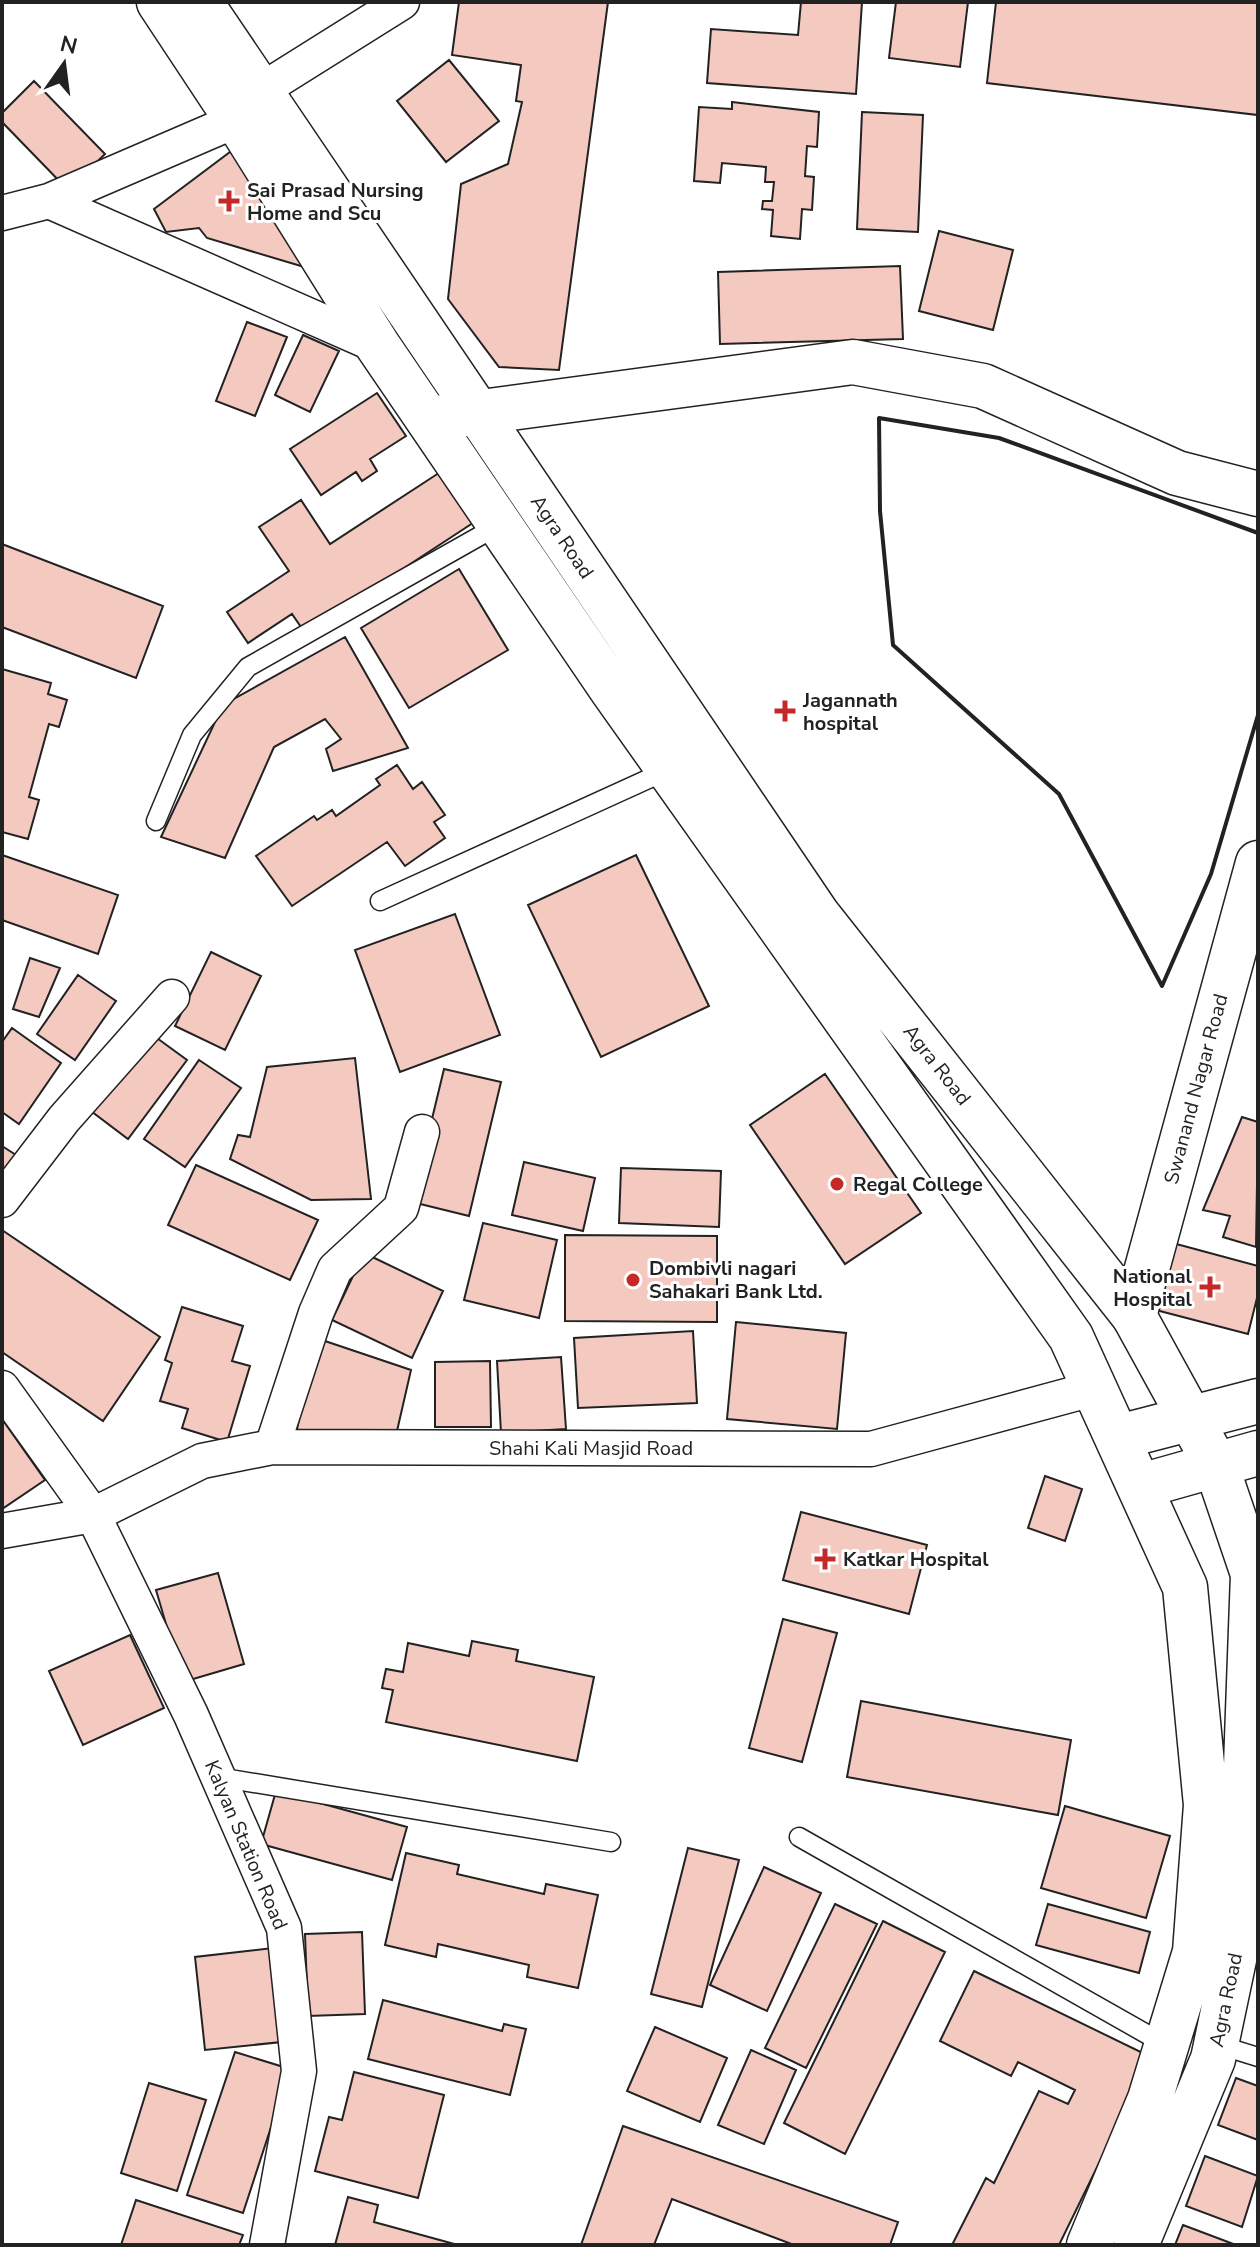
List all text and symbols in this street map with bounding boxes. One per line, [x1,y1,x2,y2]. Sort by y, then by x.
north arrow [24,24,104,104]
text: N [57,29,80,62]
place label: Sai Prasad Nursing Home and Scu [247,177,424,227]
marker: Sai Prasad Nursing Home and Scu [218,190,240,212]
street label: Agra Road [524,490,600,584]
place label: Jagannath hospital [802,687,898,737]
marker: Jagannath hospital [774,700,796,722]
street label: Swanand Nagar Road [1158,991,1234,1187]
street label: Agra Road [897,1019,977,1111]
place label: Regal College [853,1171,983,1198]
marker: Regal College [828,1175,846,1193]
place label: Dombivli nagari Sahakari Bank Ltd. [649,1255,823,1305]
place label: National Hospital [1113,1263,1193,1313]
marker: Dombivli nagari Sahakari Bank Ltd. [624,1271,642,1289]
marker: National Hospital [1199,1276,1221,1298]
street label: Shahi Kali Masjid Road [489,1435,693,1462]
place label: Katkar Hospital [843,1546,989,1573]
marker: Katkar Hospital [814,1548,836,1570]
street label: Kalyan Station Road [198,1756,294,1934]
street label: Agra Road [1203,1950,1249,2050]

